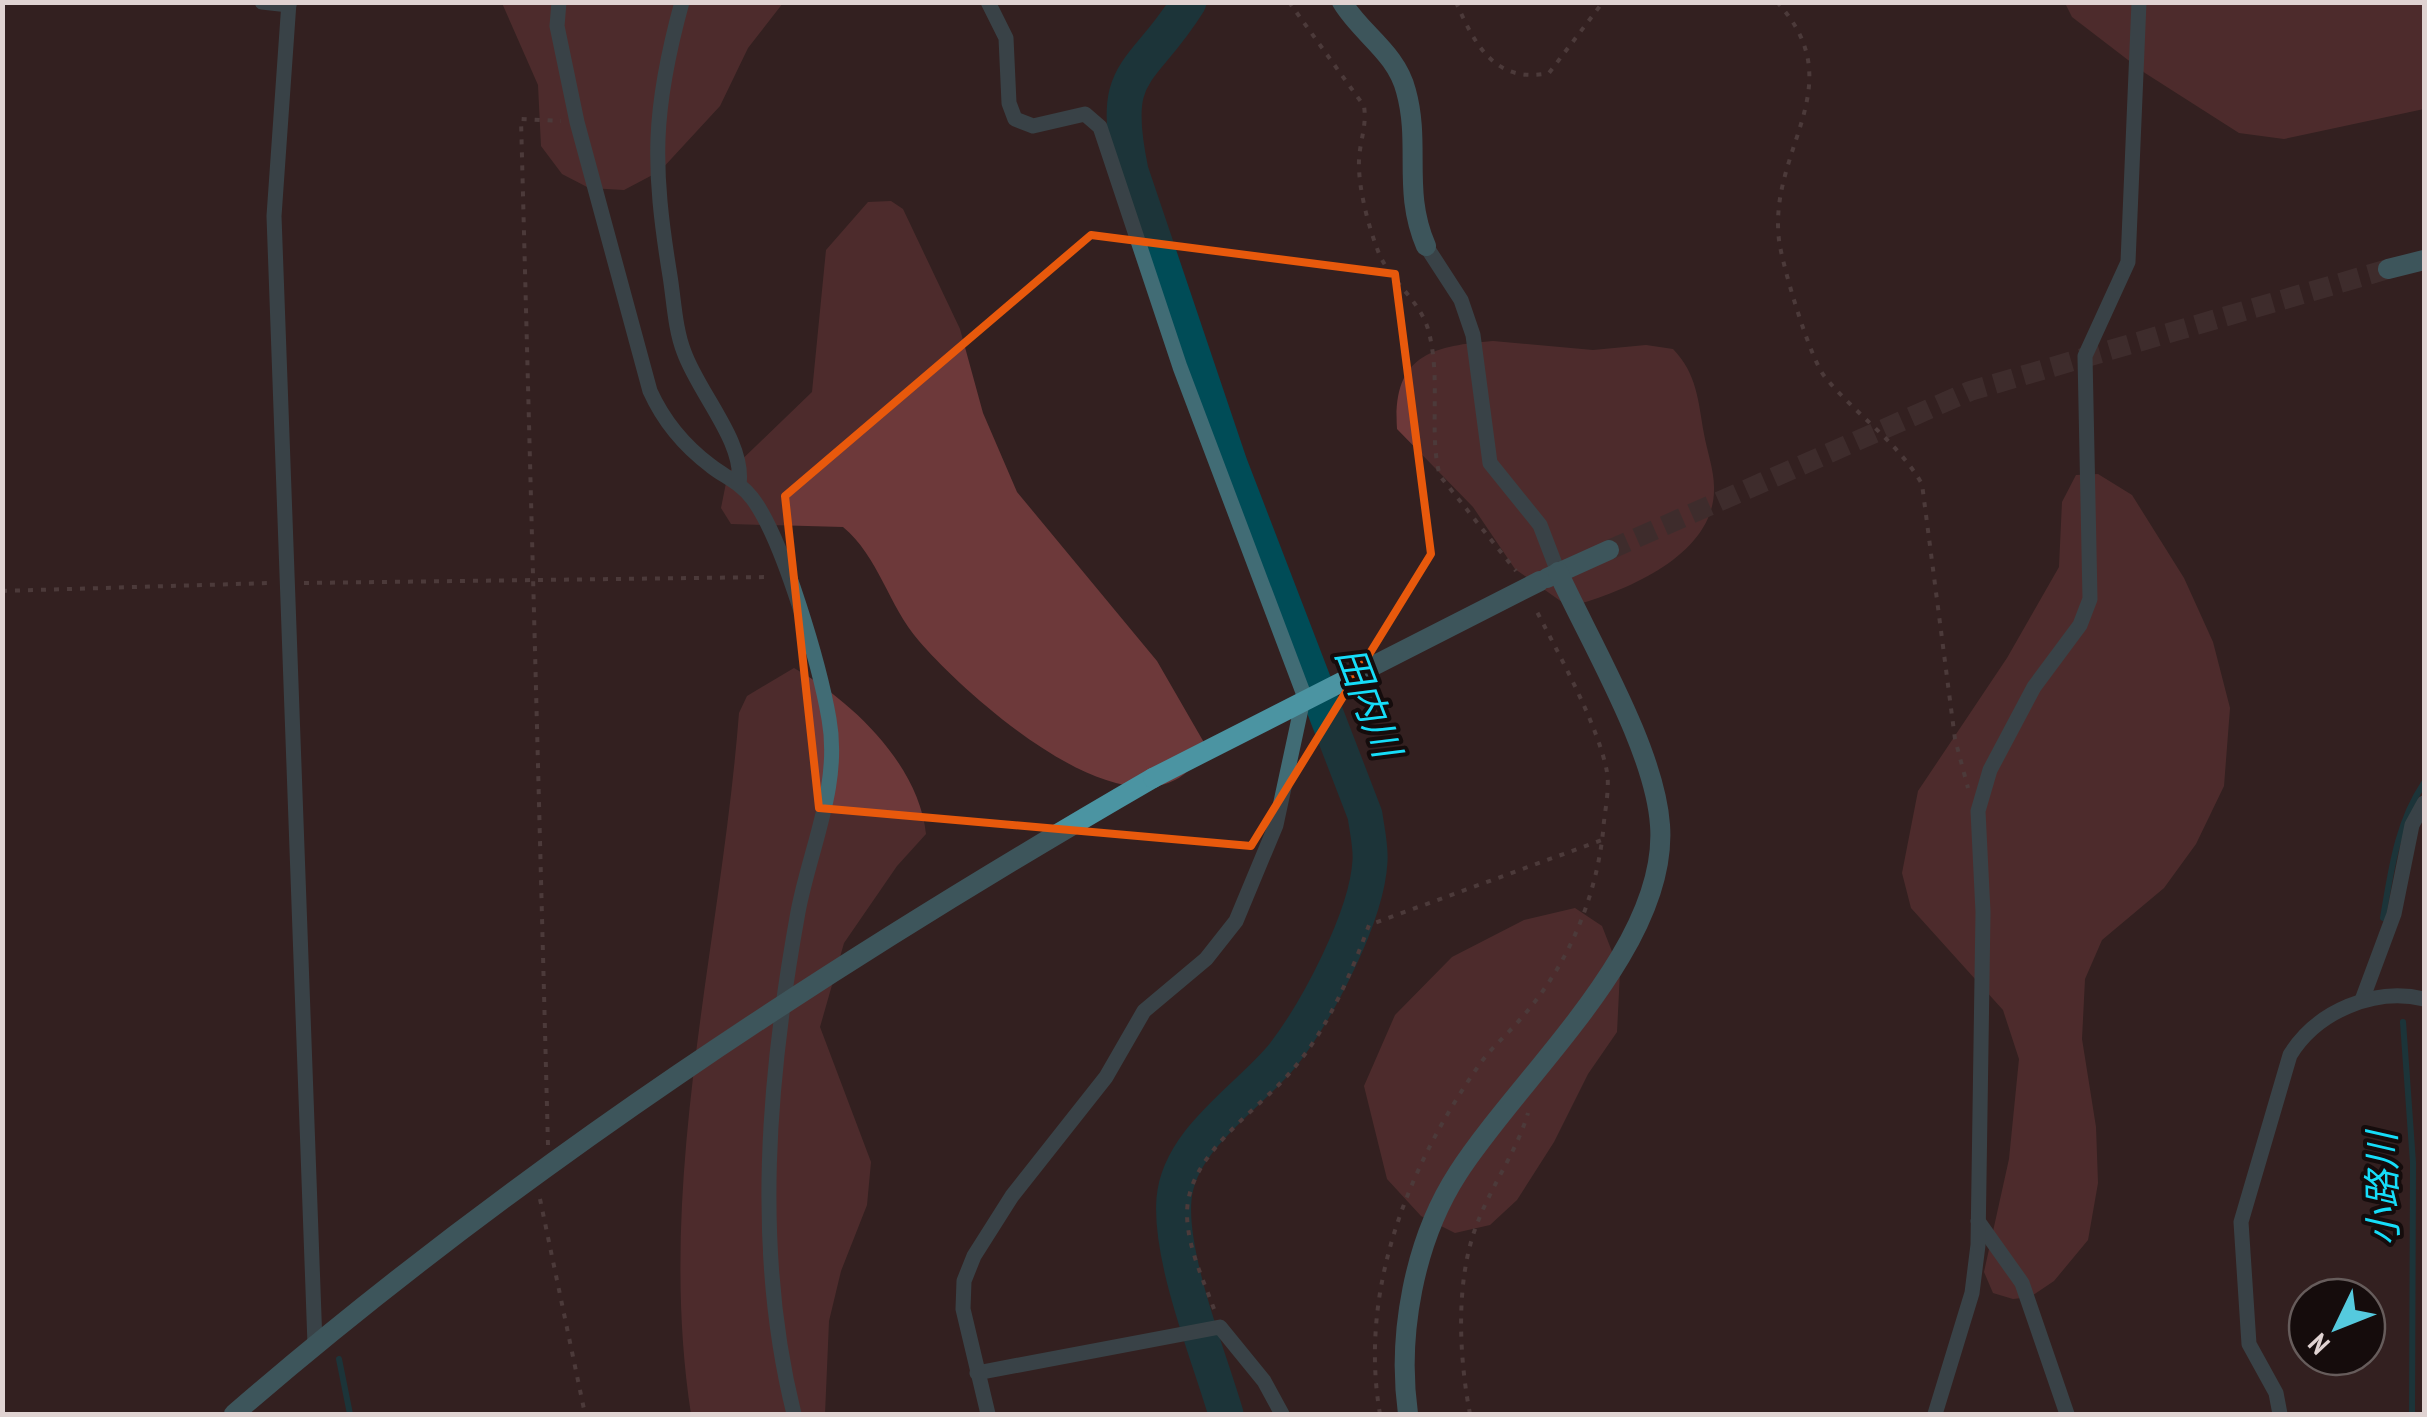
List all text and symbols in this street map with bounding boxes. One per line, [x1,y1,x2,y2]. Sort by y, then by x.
water label: 田内川 [1326,639,1414,767]
water label: 小路川 [2356,1128,2407,1246]
north arrow [2287,1277,2387,1377]
text: N [2300,1326,2337,1363]

